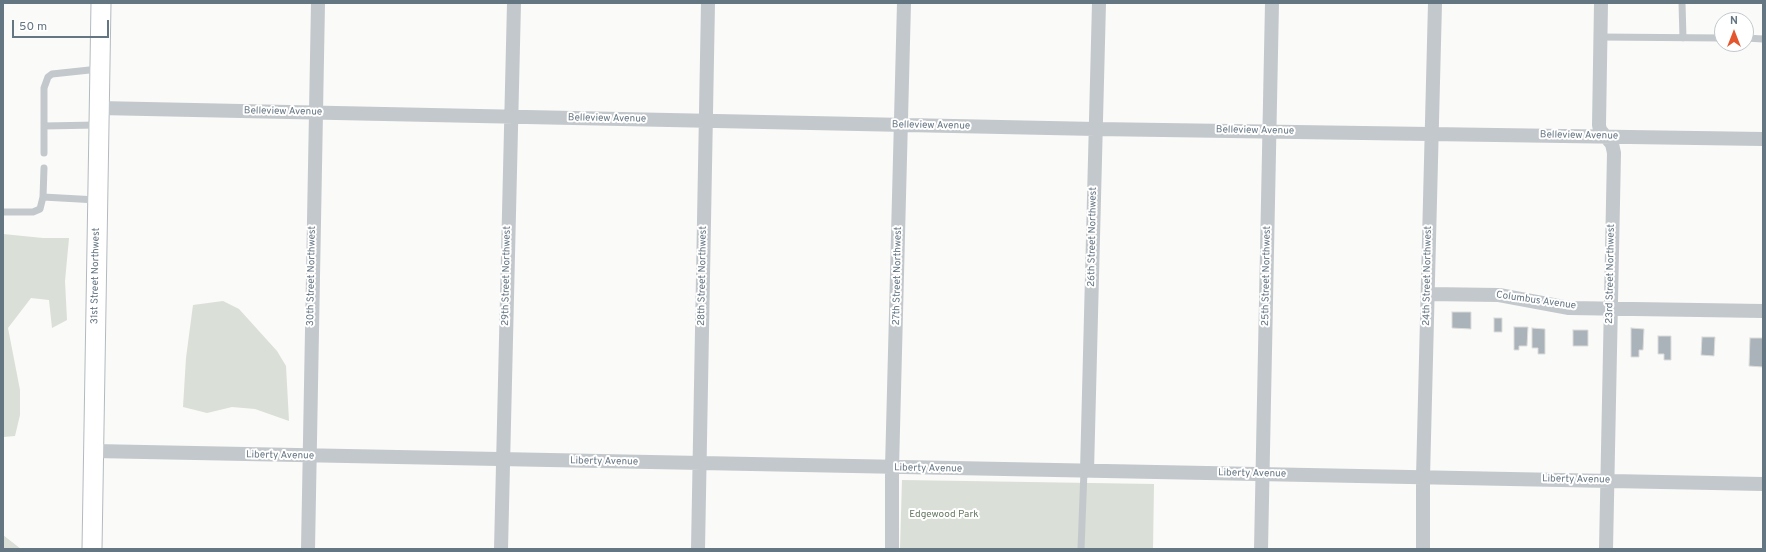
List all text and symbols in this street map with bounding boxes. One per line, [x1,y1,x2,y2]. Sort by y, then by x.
scale bar [14,12,111,38]
north arrow [1714,12,1754,52]
text: N [1730,14,1738,28]
text: 50 m [19,19,47,35]
street label: Belleview Avenue [244,105,322,119]
street label: Belleview Avenue [568,112,646,126]
street label: Belleview Avenue [892,119,970,133]
street label: Belleview Avenue [1216,124,1294,138]
street label: Belleview Avenue [1540,129,1618,143]
street label: 26th Street Northwest [1086,187,1100,287]
street label: 23rd Street Northwest [1604,224,1618,324]
street label: 30th Street Northwest [305,226,319,326]
street label: 29th Street Northwest [500,226,514,326]
street label: 28th Street Northwest [696,226,710,326]
street label: 27th Street Northwest [891,226,905,326]
street label: 25th Street Northwest [1260,226,1274,326]
street label: 24th Street Northwest [1421,226,1435,326]
street label: 31st Street Northwest [89,228,103,324]
street label: Columbus Avenue [1495,289,1577,313]
street label: Liberty Avenue [246,449,314,463]
street label: Liberty Avenue [570,455,638,469]
street label: Liberty Avenue [894,462,962,476]
street label: Liberty Avenue [1218,467,1286,481]
street label: Liberty Avenue [1542,473,1610,487]
park label: Edgewood Park [909,509,979,521]

